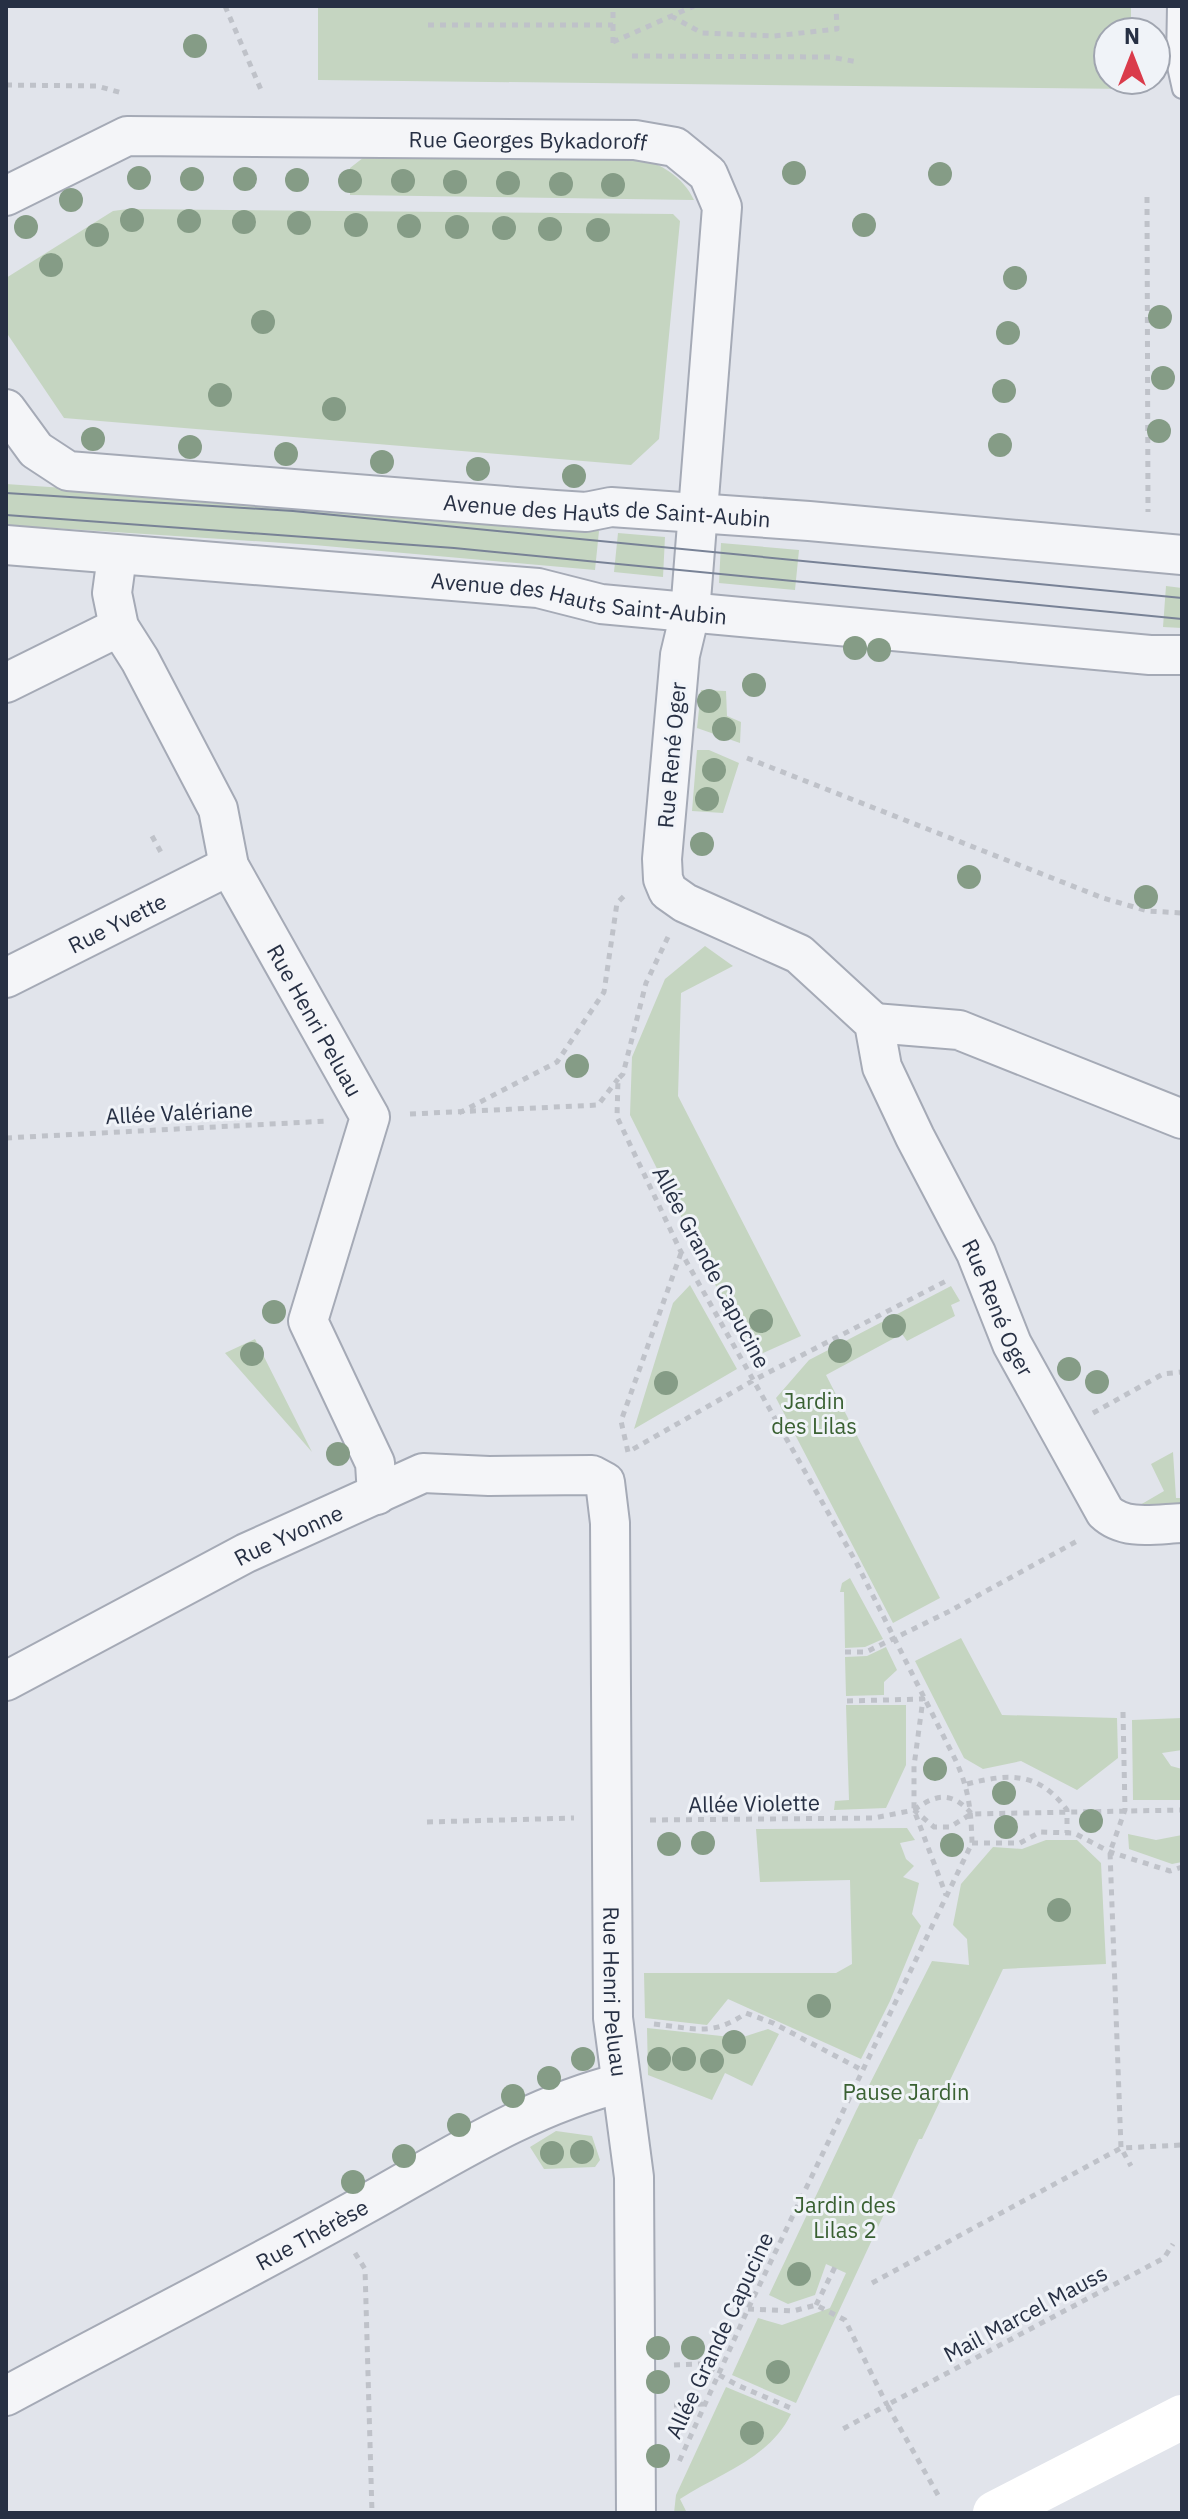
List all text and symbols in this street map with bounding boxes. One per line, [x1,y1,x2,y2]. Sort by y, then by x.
north arrow [1092,16,1172,96]
text: N [1124,21,1140,50]
street label: Rue Georges Bykadoroff [409,124,650,156]
street label: Avenue des Hauts de Saint-Aubin [442,487,772,533]
street label: Avenue des Hauts Saint-Aubin [430,565,728,630]
street label: Rue René Oger [650,681,692,829]
street label: Rue Yvette [63,886,171,959]
street label: Rue Henri Peluau [261,939,370,1101]
street label: Allée Valériane [104,1094,254,1130]
street label: Allée Grande Capucine [646,1161,778,1373]
street label: Rue René Oger [956,1233,1041,1381]
park label: Jardin des Lilas [771,1386,857,1440]
street label: Rue Yvonne [228,1497,347,1572]
street label: Allée Violette [688,1787,820,1819]
street label: Rue Henri Peluau [598,1906,635,2078]
park label: Pause Jardin [842,2077,970,2106]
park label: Jardin des Lilas 2 [794,2190,896,2244]
street label: Rue Thérèse [250,2191,373,2276]
street label: Allée Grande Capucine [658,2227,780,2443]
street label: Mail Marcel Mauss [938,2258,1112,2368]

